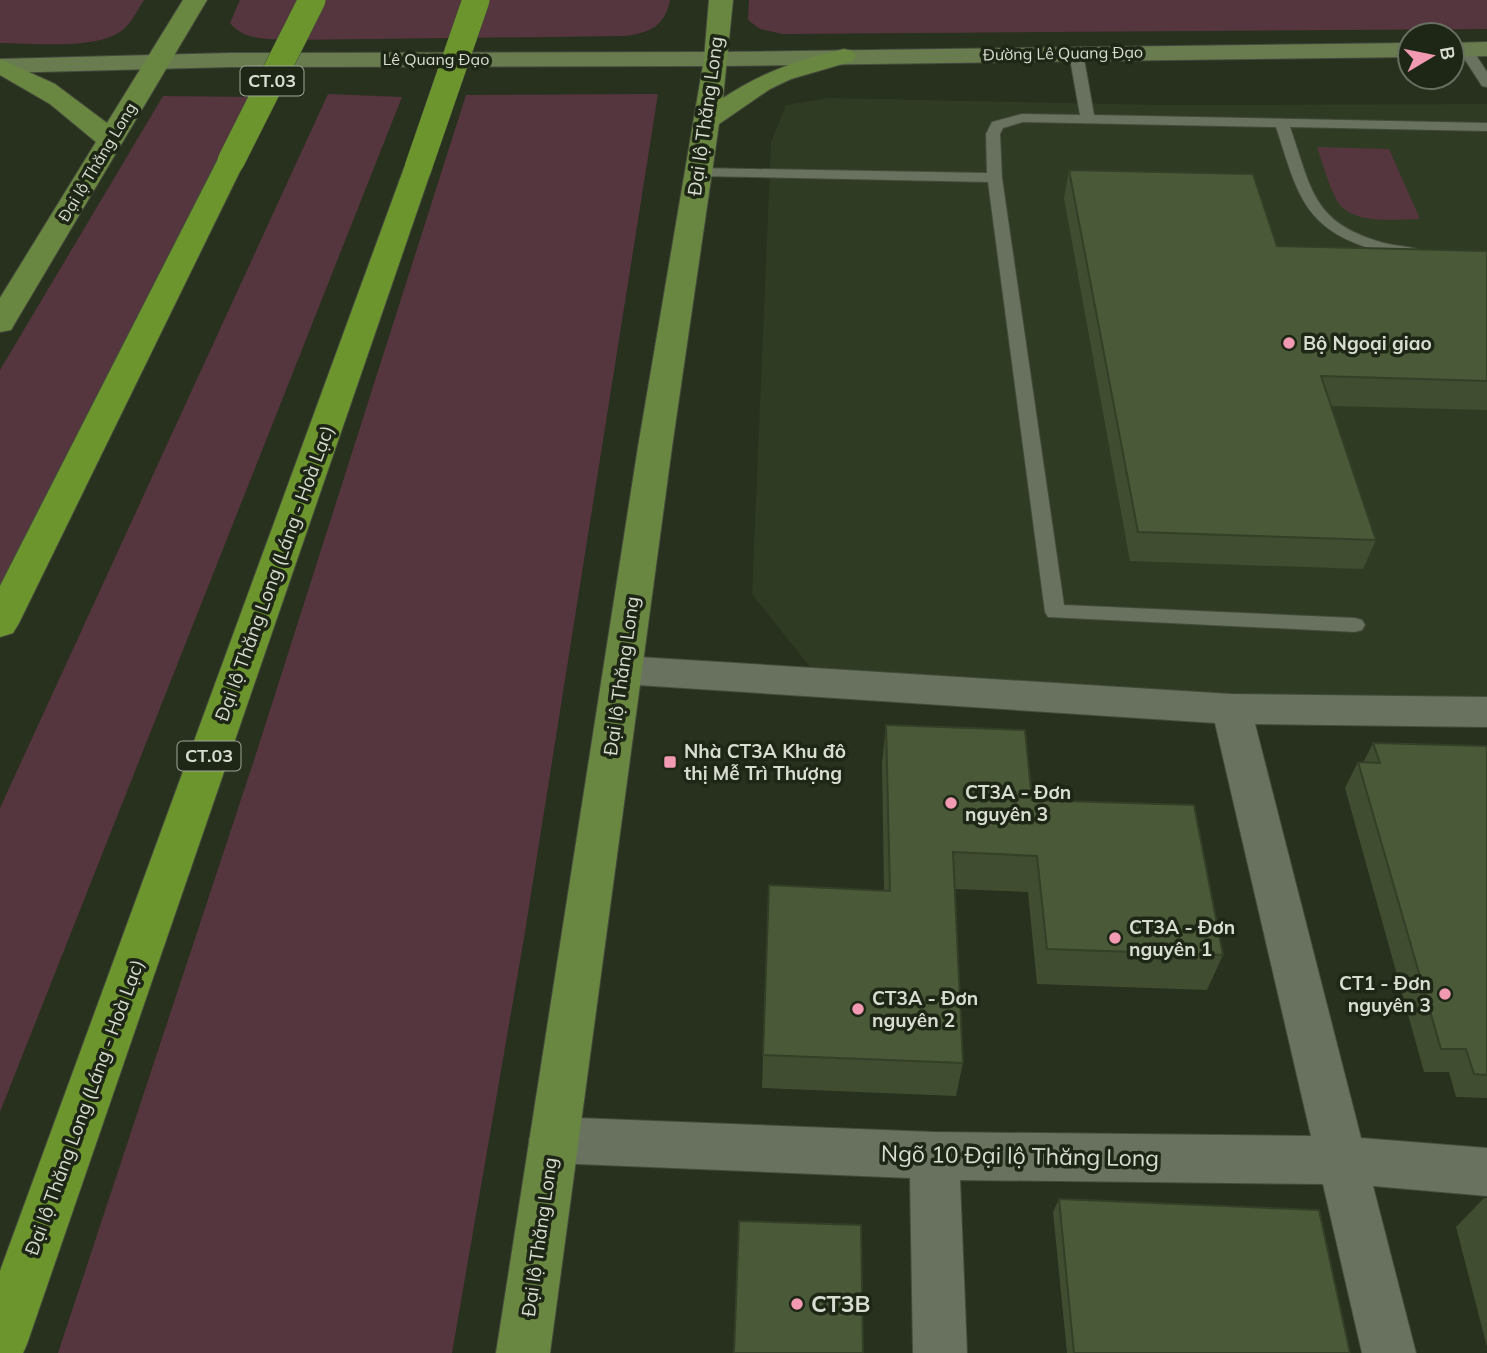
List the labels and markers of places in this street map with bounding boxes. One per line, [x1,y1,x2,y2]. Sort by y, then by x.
place label: Bộ Ngoại giao [1303,331,1432,355]
marker: Bộ Ngoại giao [1281,335,1297,351]
place label: Nhà CT3A Khu đô thị Mễ Trì Thượng [684,739,846,785]
marker: Nhà CT3A Khu đô thị Mễ Trì Thượng [662,754,678,770]
place label: CT3A - Đơn nguyên 3 [965,780,1071,826]
marker: CT3A - Đơn nguyên 3 [943,795,959,811]
place label: CT3A - Đơn nguyên 1 [1129,915,1235,961]
marker: CT3A - Đơn nguyên 1 [1107,930,1123,946]
place label: CT1 - Đơn nguyên 3 [1339,971,1431,1017]
place label: CT3A - Đơn nguyên 2 [872,986,978,1032]
marker: CT1 - Đơn nguyên 3 [1437,986,1453,1002]
marker: CT3A - Đơn nguyên 2 [850,1001,866,1017]
place label: CT3B [811,1289,870,1318]
marker: CT3B [789,1296,805,1312]

